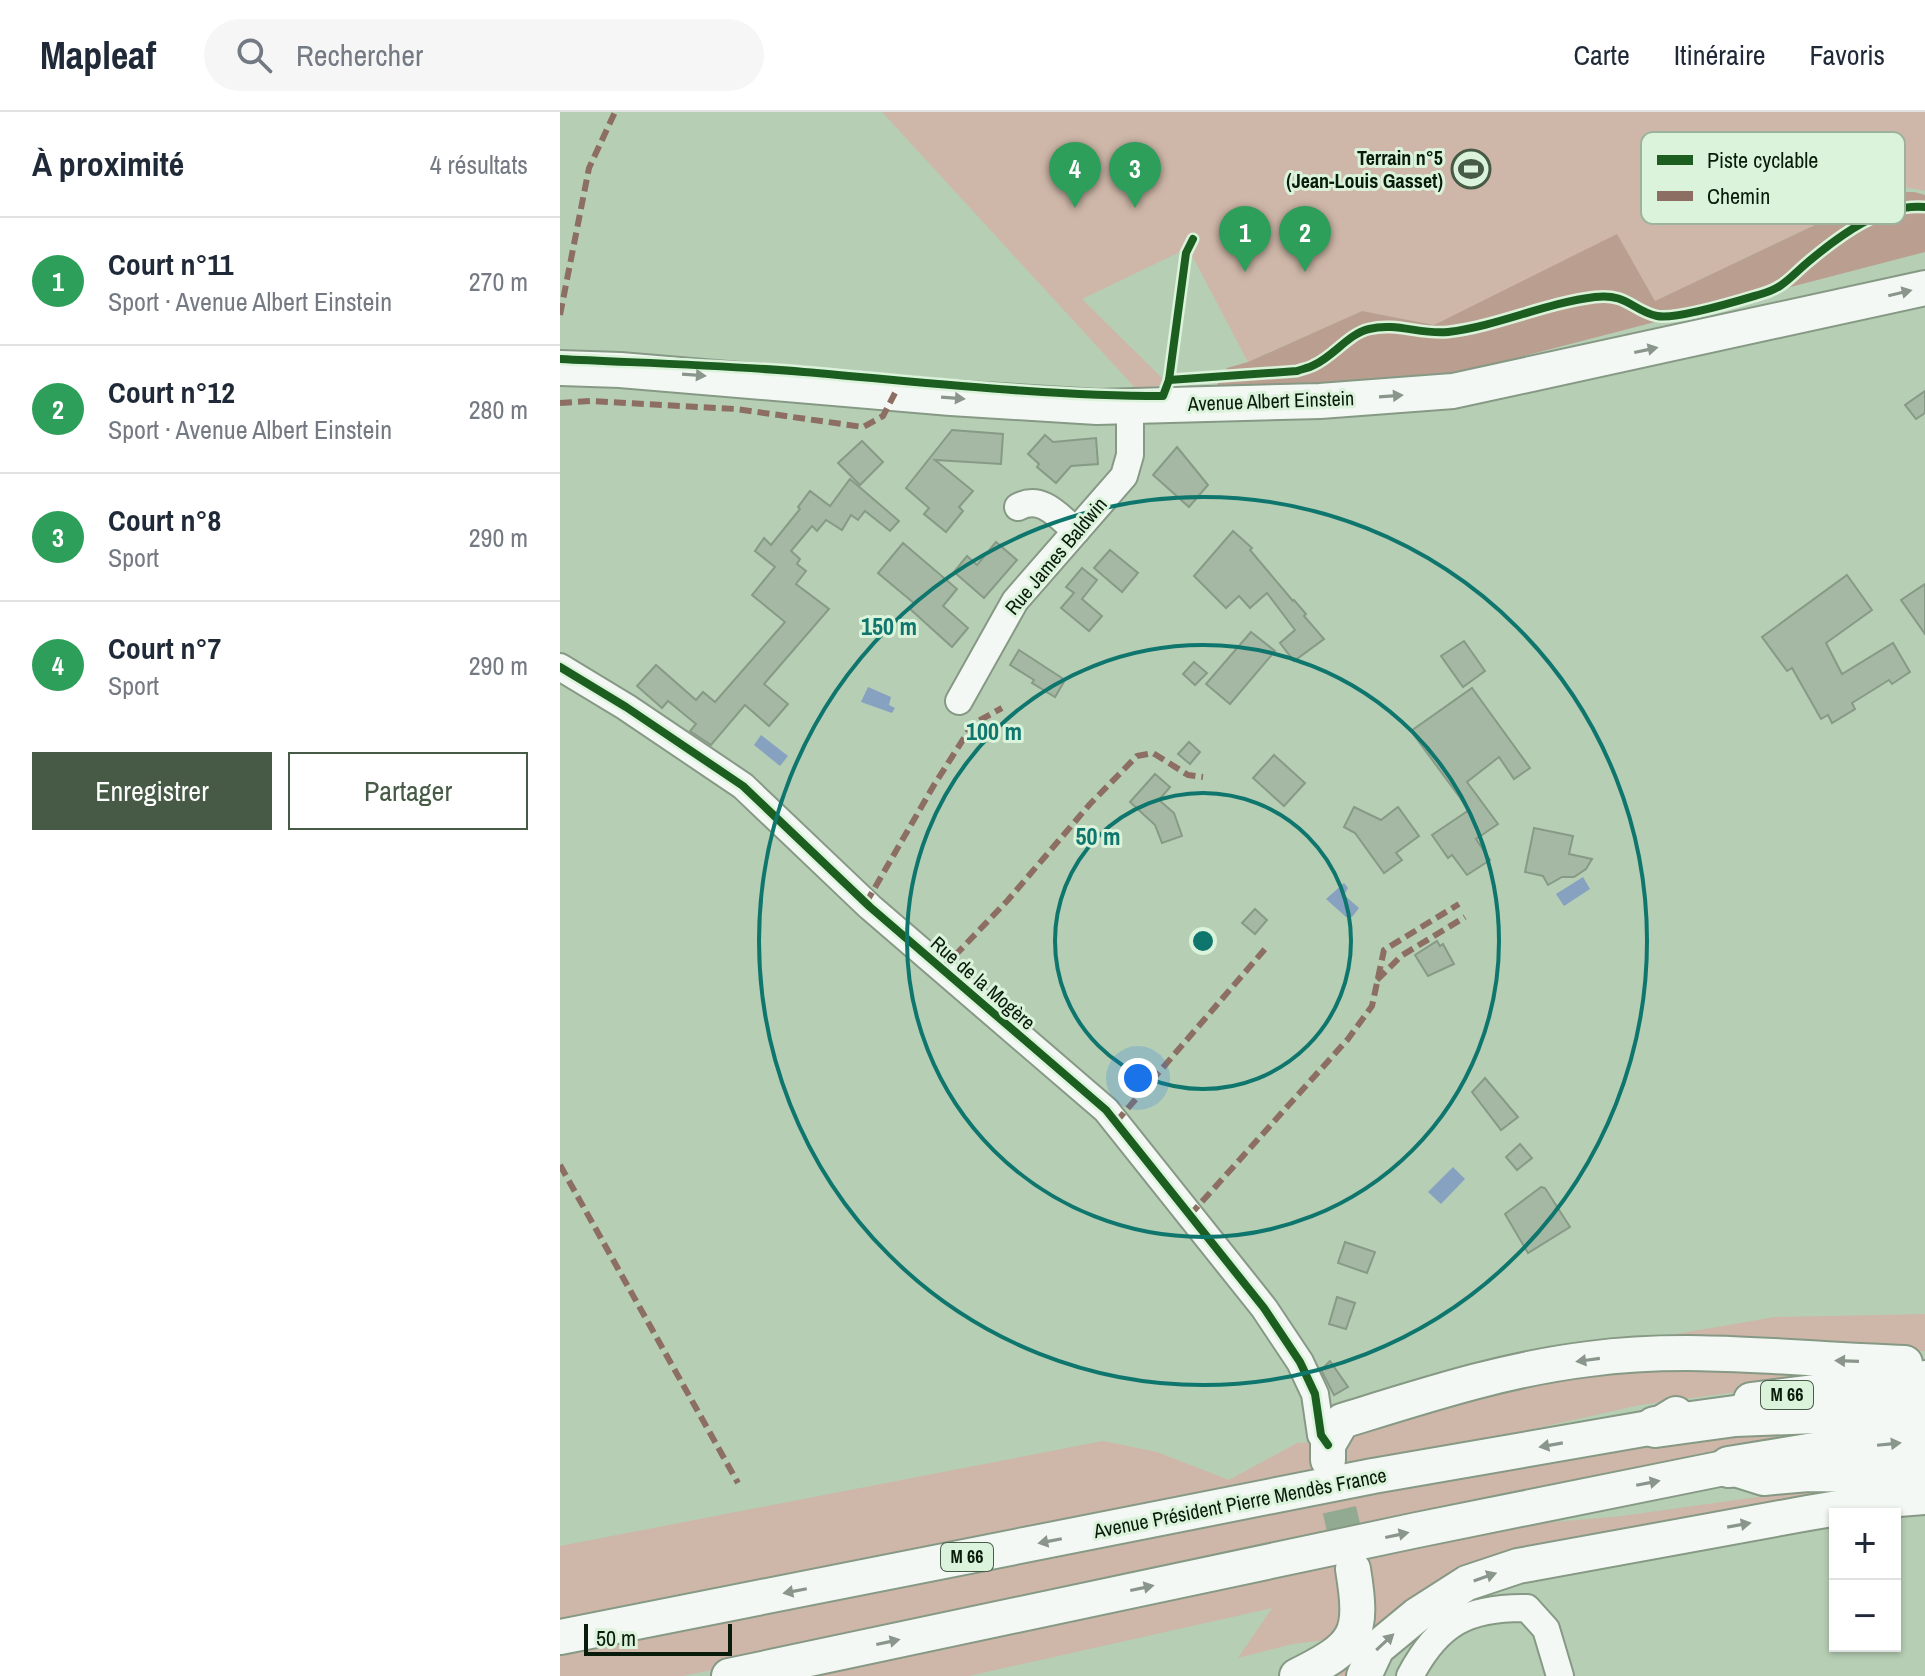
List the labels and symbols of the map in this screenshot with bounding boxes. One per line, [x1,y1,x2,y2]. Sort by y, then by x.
legend [1641,132,1905,224]
pin: 4 [1049,142,1101,208]
pin: 3 [1109,142,1161,208]
place label: Terrain n°5 (Jean-Louis Gasset) [1286,144,1443,194]
text: Piste cyclable [1707,145,1818,175]
sports icon: Terrain n°5 (Jean-Louis Gasset) [1450,148,1492,190]
text: Chemin [1707,181,1770,211]
pin: 1 [1219,206,1271,272]
pin: 2 [1279,206,1331,272]
one-way arrow [1888,286,1913,299]
one-way arrow [1634,343,1659,356]
one-way arrow [682,369,707,382]
street label: Avenue Albert Einstein [1186,384,1355,417]
one-way arrow [1379,389,1404,402]
one-way arrow [941,392,966,405]
street label: Rue James Baldwin [998,491,1113,620]
text: 150 m [861,610,917,642]
text: 100 m [966,715,1022,747]
text: 50 m [1076,820,1120,852]
centre of rings [1189,927,1217,955]
street label: Rue de la Mogère [925,930,1041,1036]
your location [1118,1058,1158,1098]
one-way arrow [1575,1354,1600,1367]
one-way arrow [1834,1355,1859,1368]
road number: M 66 [1761,1381,1813,1409]
one-way arrow [1877,1437,1902,1450]
one-way arrow [1538,1440,1563,1452]
street label: Avenue Président Pierre Mendès France [1090,1461,1389,1544]
one-way arrow [1636,1477,1661,1489]
one-way arrow [1727,1518,1752,1530]
one-way arrow [1384,1528,1409,1540]
one-way arrow [1037,1535,1062,1548]
road number: M 66 [941,1543,993,1571]
one-way arrow [1473,1571,1497,1583]
one-way arrow [1130,1582,1155,1594]
one-way arrow [782,1585,807,1597]
scale bar [584,1620,732,1656]
one-way arrow [1376,1633,1395,1651]
one-way arrow [876,1635,901,1648]

